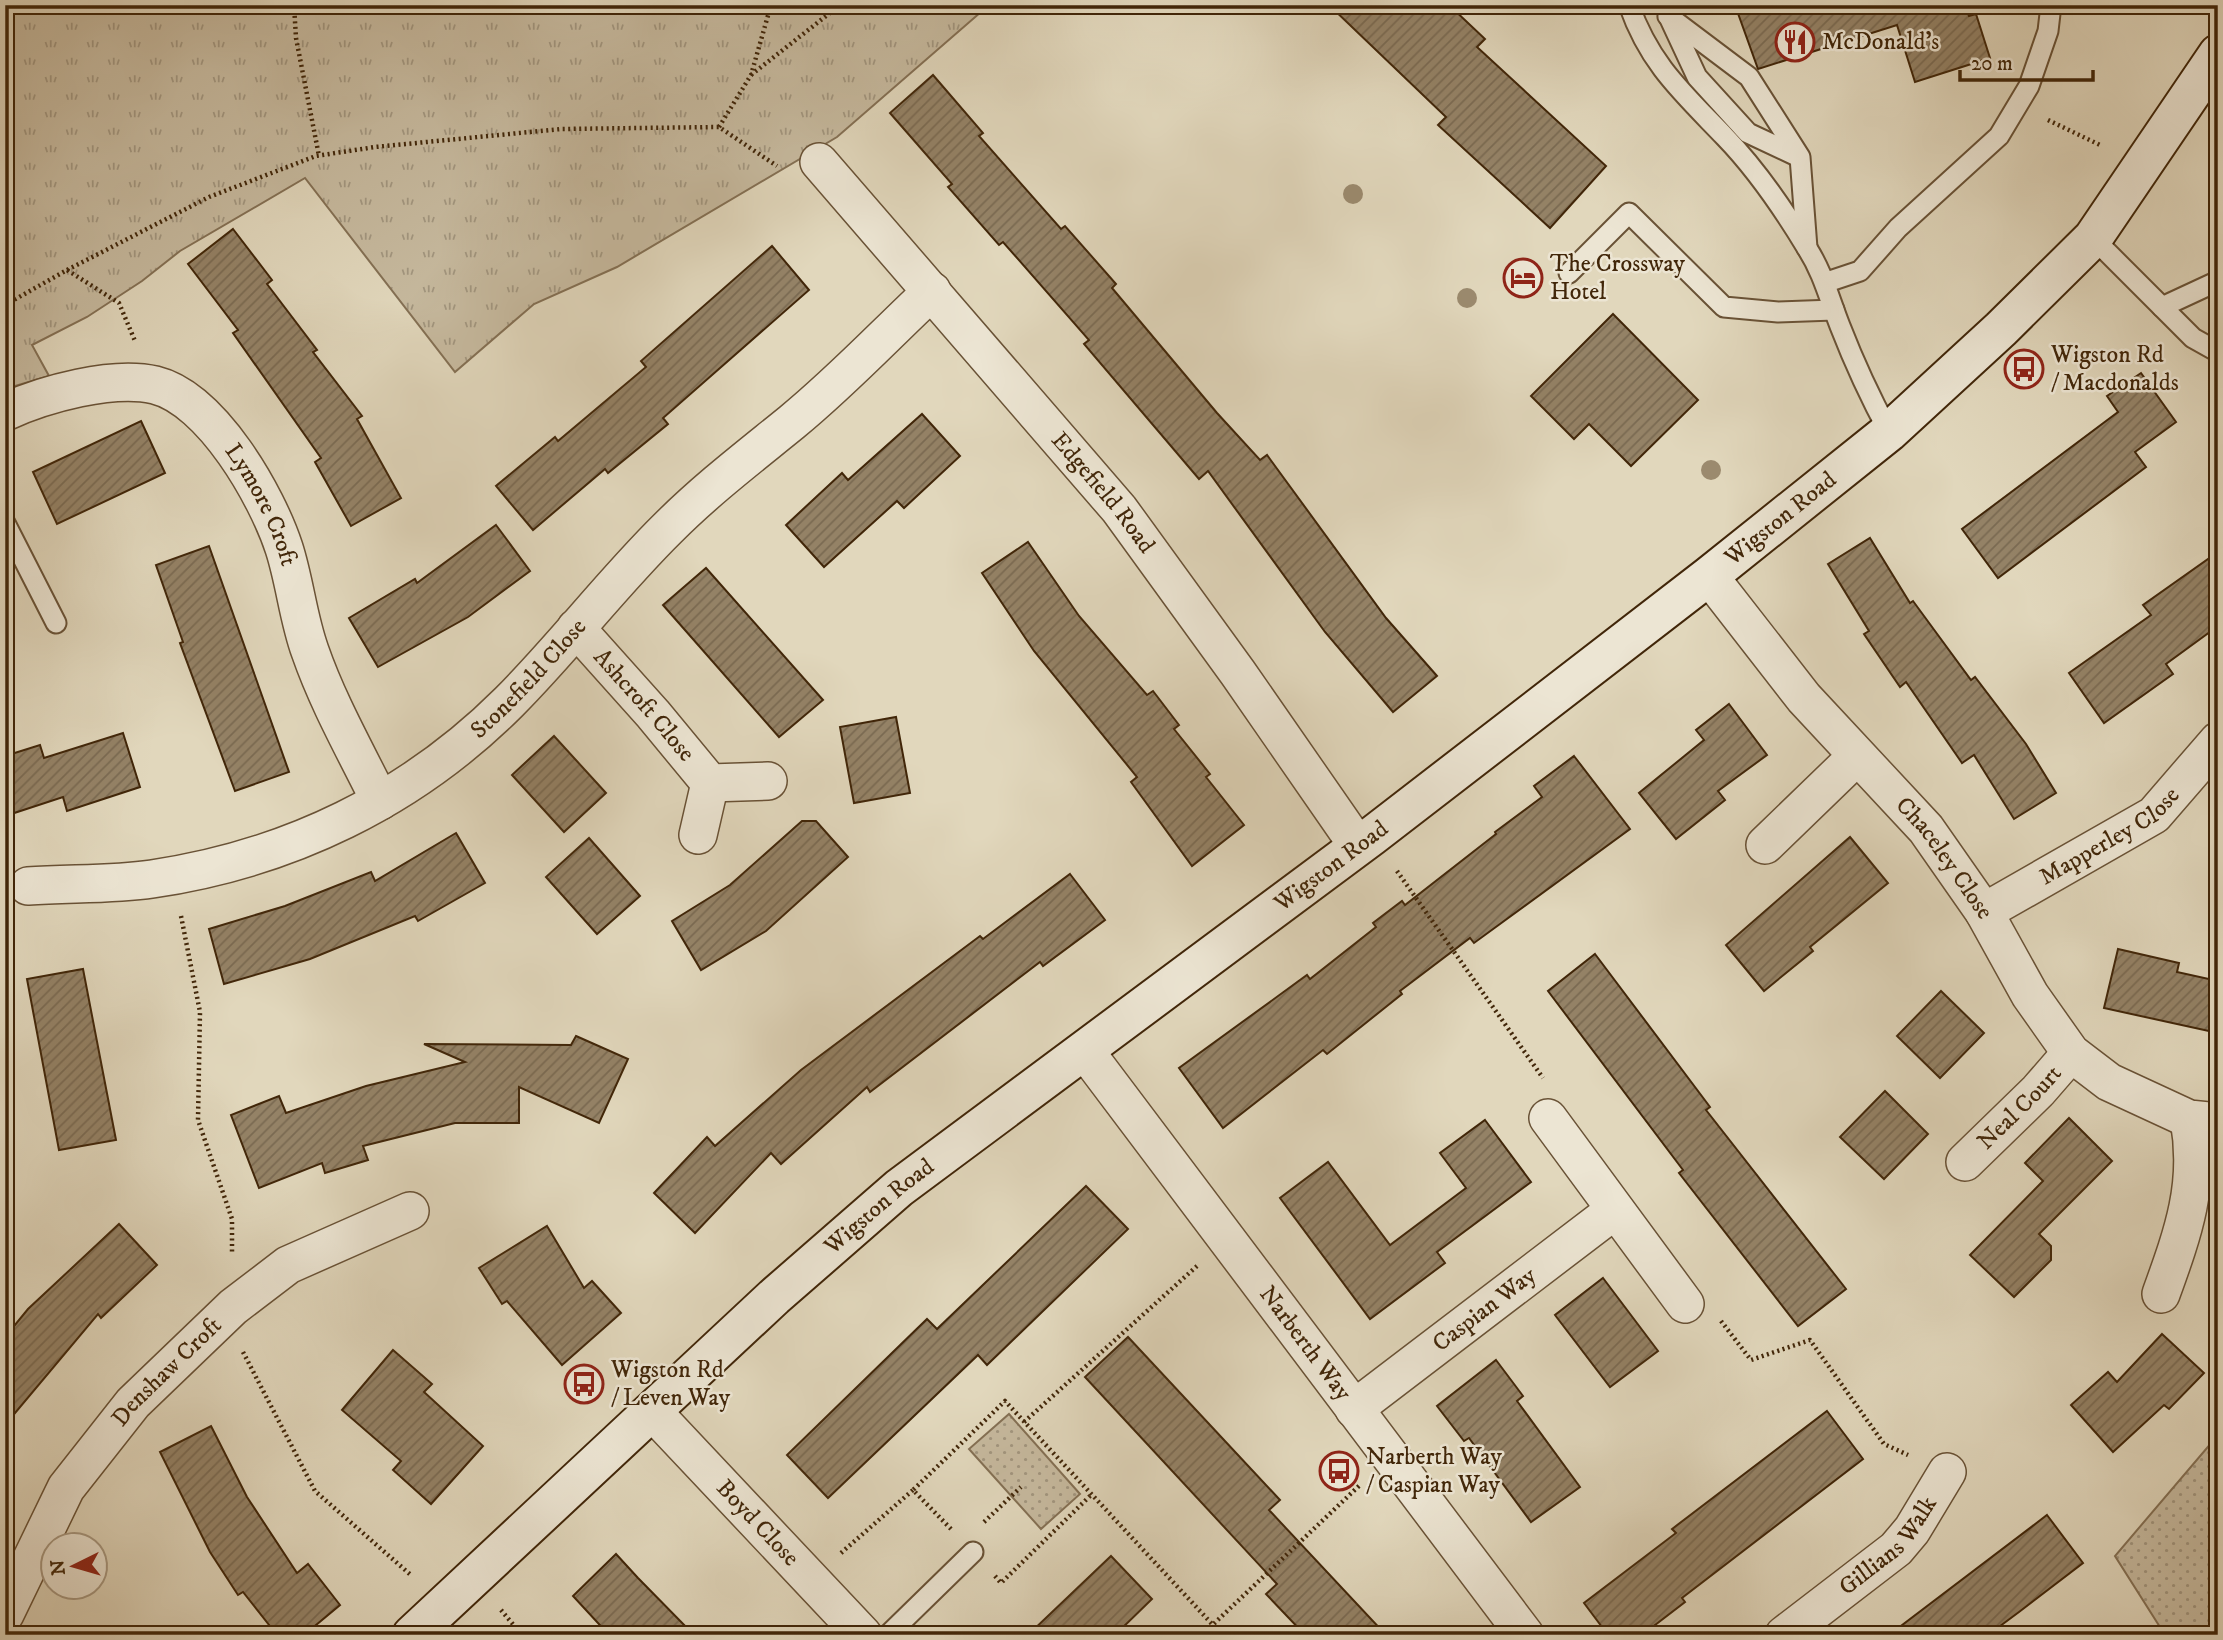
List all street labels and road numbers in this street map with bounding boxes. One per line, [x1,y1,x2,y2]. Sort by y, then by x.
street label: Edgefield Road [1044,426,1161,559]
street label: Lymore Croft [218,438,304,570]
street label: Wigston Road [1718,465,1843,573]
street label: Stonefield Close [465,613,593,745]
street label: Ashcroft Close [587,643,701,768]
street label: Mapperley Close [2034,781,2186,892]
street label: Chaceley Close [1889,791,2000,924]
street label: Wigston Road [1268,814,1394,919]
street label: Neal Court [1971,1059,2069,1157]
street label: Wigston Road [817,1152,940,1262]
street label: Caspian Way [1427,1260,1543,1359]
street label: Narberth Way [1252,1280,1358,1407]
street label: Denshaw Croft [105,1311,228,1433]
street label: Boyd Close [710,1474,806,1573]
street label: Gillians Walk [1833,1491,1944,1602]

